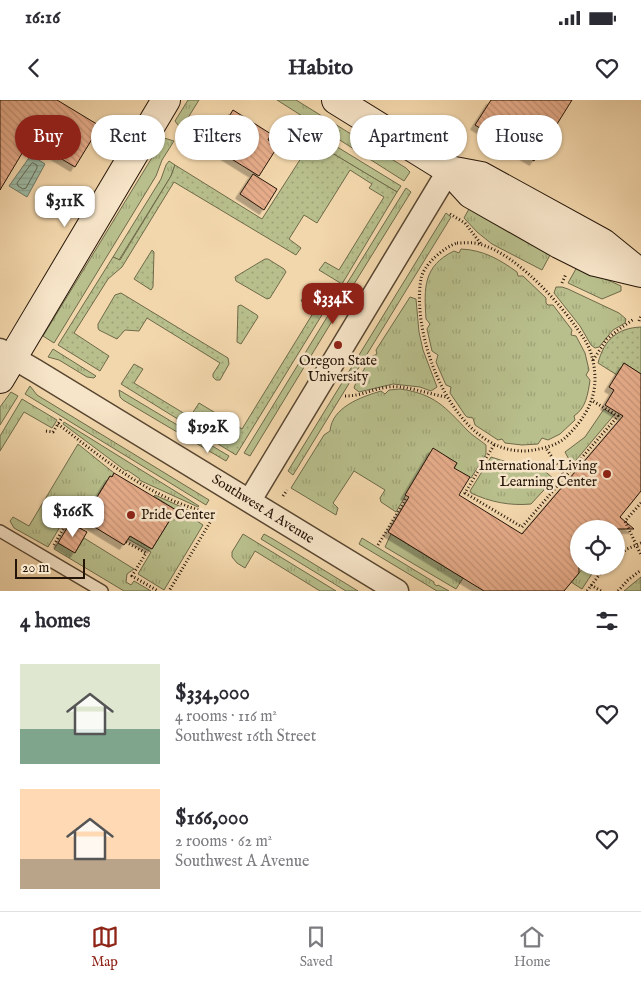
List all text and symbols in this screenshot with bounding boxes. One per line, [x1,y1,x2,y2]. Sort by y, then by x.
text: 16:16 [25,6,60,30]
icon: back [20,54,48,82]
text: Habito [288,54,353,82]
icon: heart [593,54,621,82]
chip: Buy [15,115,81,160]
chip: Rent [91,115,165,160]
chip: Filters [175,115,259,160]
chip: New [269,115,340,160]
chip: Apartment [350,115,467,160]
chip: House [477,115,562,160]
pin: $311K [30,186,100,228]
text: $311K [46,192,84,212]
pin: $334K [298,282,368,325]
text: $334K [313,289,353,309]
marker: Oregon State University [332,339,344,351]
place label: Oregon State University [299,352,378,386]
pin: $192K [173,412,243,454]
text: $192K [188,418,228,438]
place label: International Living Learning Center [479,457,597,491]
marker: International Living Learning Center [601,468,613,480]
street label: Southwest A Avenue [208,470,318,548]
pin: $166K [38,496,108,538]
text: $166K [53,502,93,522]
place label: Pride Center [141,506,215,524]
marker: Pride Center [125,509,137,521]
map controls [570,520,625,575]
button: locate [570,520,625,575]
scale bar [15,556,85,579]
text: 20 m [22,559,49,577]
icon: filters [593,607,621,635]
text: 4 homes [20,608,90,635]
text: $334,000 [175,680,250,707]
icon: home [60,684,120,744]
icon: heart [593,700,621,728]
text: 4 rooms · 116 m² [175,707,277,727]
text: Southwest 16th Street [175,727,316,747]
text: $166,000 [175,805,249,832]
icon: home [60,809,120,869]
icon: heart [593,825,621,853]
text: 2 rooms · 62 m² [175,832,272,852]
text: Southwest A Avenue [175,852,309,872]
tab: Map [91,923,119,971]
tab: Saved [300,923,333,971]
tab: Home [514,923,550,971]

